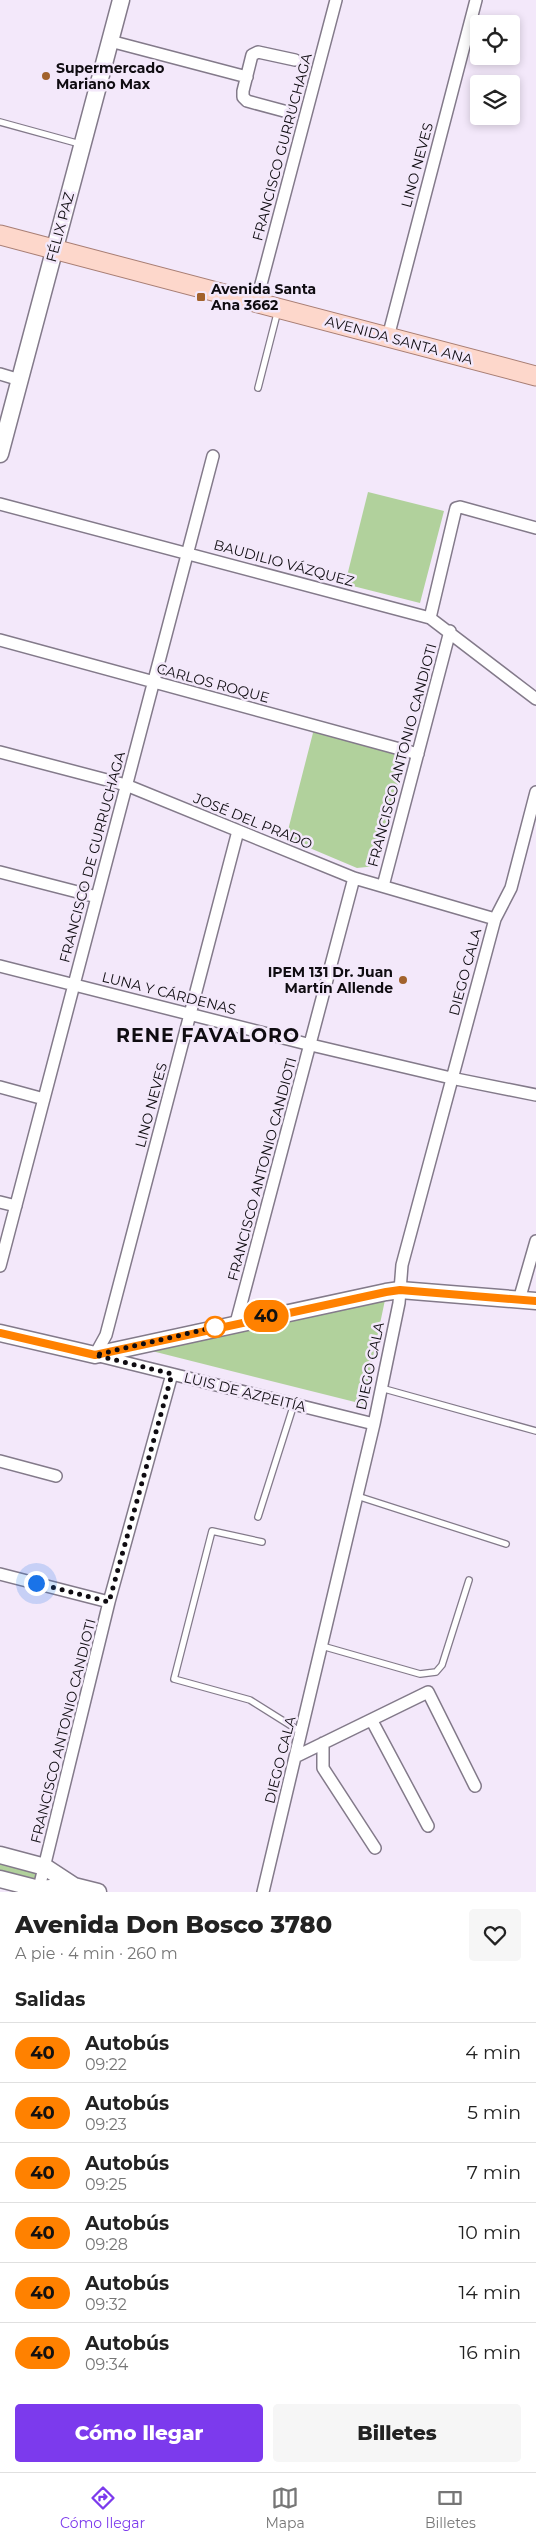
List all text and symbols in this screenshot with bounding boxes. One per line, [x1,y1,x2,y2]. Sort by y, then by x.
map controls [470,15,520,125]
button: locate [470,15,520,65]
street label: FRANCISCO GURRUCHAGA [248,50,316,243]
place label: Supermercado Mariano Max [56,59,164,93]
marker: Supermercado Mariano Max [40,70,52,82]
button: layers [470,75,520,125]
street label: LINO NEVES [397,120,437,210]
street label: FÉLIX PAZ [42,190,78,264]
place label: Avenida Santa Ana 3662 [210,280,316,314]
marker: Avenida Santa Ana 3662 [195,291,207,303]
street label: AVENIDA SANTA ANA [323,312,476,369]
street label: BAUDILIO VÁZQUEZ [212,536,356,590]
street label: FRANCISCO ANTONIO CANDIOTI [363,641,441,869]
street label: CARLOS ROQUE [155,659,271,707]
street label: FRANCISCO DE GURRUCHAGA [55,748,129,965]
street label: JOSÉ DEL PRADO [190,789,315,853]
street label: DIEGO CALA [445,926,486,1017]
place label: IPEM 131 Dr. Juan Martín Allende [268,963,393,997]
street label: LUNA Y CÁRDENAS [100,968,238,1018]
marker: IPEM 131 Dr. Juan Martín Allende [397,974,409,986]
district label: RENE FAVALORO [116,1024,300,1047]
street label: FRANCISCO ANTONIO CANDIOTI [223,1055,301,1283]
street label: LINO NEVES [131,1060,171,1150]
line badge: 40 [244,1300,288,1332]
text: 40 [254,1305,278,1327]
unlabelled marker [204,1316,226,1338]
street label: DIEGO CALA [352,1319,388,1412]
street label: LUIS DE AZPEITÍA [182,1368,309,1416]
your location [24,1571,49,1596]
street label: FRANCISCO ANTONIO CANDIOTI [26,1617,100,1845]
street label: DIEGO CALA [260,1714,300,1806]
button: heart [469,1909,521,1961]
text: Avenida Don Bosco 3780 [15,1910,332,1939]
text: A pie · 4 min · 260 m [15,1944,178,1963]
text: Salidas [15,1988,85,2011]
text: Autobús [85,2032,169,2055]
text: 4 min [465,2041,521,2064]
text: 40 [30,2042,55,2064]
text: 09:22 [85,2055,127,2074]
text: Autobús [85,2092,169,2115]
text: 5 min [467,2101,521,2124]
text: 40 [30,2102,55,2124]
text: 09:23 [85,2115,127,2134]
text: Autobús [85,2152,169,2175]
text: 7 min [467,2161,521,2184]
text: 40 [30,2162,55,2184]
text: 09:25 [85,2175,127,2194]
text: Autobús [85,2212,169,2235]
text: 10 min [458,2221,521,2244]
text: 40 [30,2222,55,2244]
text: 09:28 [85,2235,128,2254]
text: Autobús [85,2272,169,2295]
text: 14 min [458,2281,521,2304]
text: 40 [30,2282,55,2304]
text: 09:32 [85,2295,127,2314]
text: Autobús [85,2332,169,2355]
text: 16 min [459,2341,521,2364]
text: 40 [30,2342,55,2364]
text: 09:34 [85,2355,128,2374]
button: Cómo llegar [15,2404,263,2462]
button: Billetes [273,2404,521,2462]
tab: Cómo llegar [60,2484,145,2532]
tab: Mapa [265,2484,305,2532]
tab: Billetes [425,2484,476,2532]

